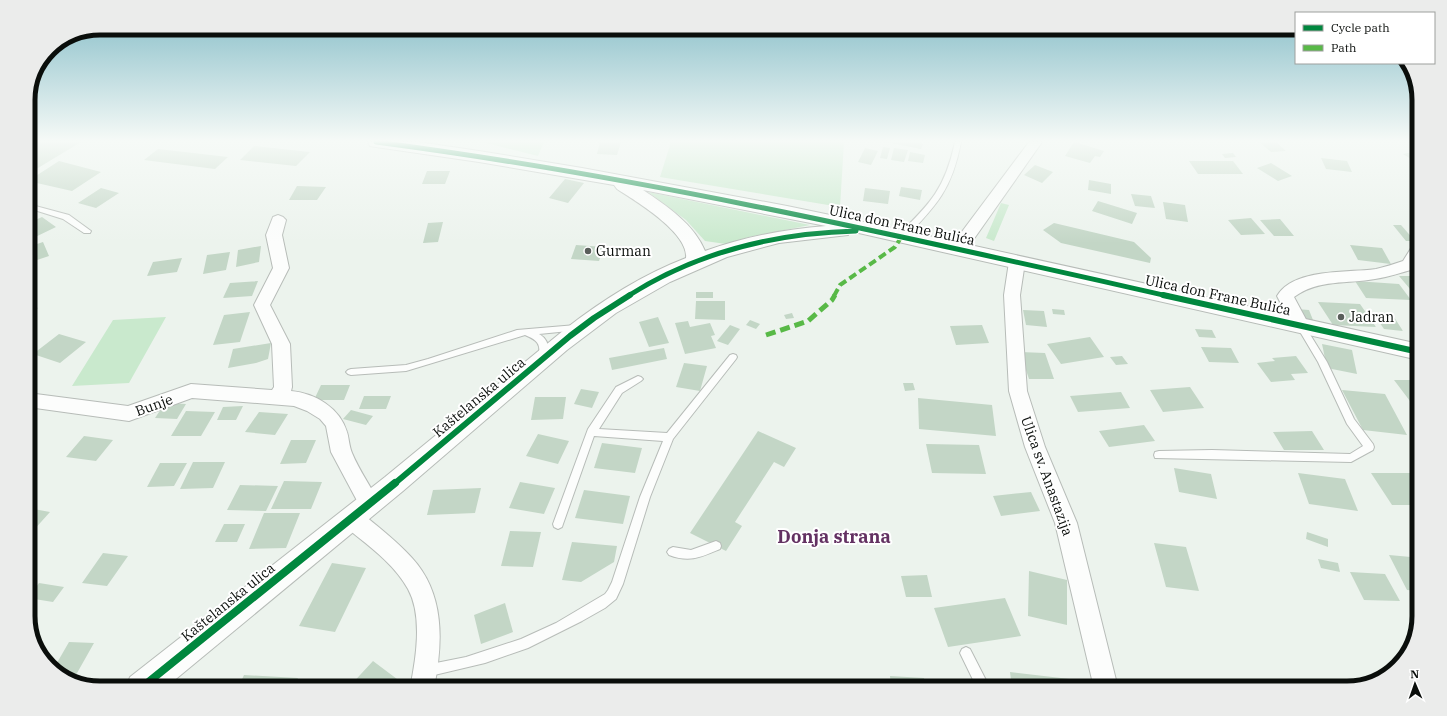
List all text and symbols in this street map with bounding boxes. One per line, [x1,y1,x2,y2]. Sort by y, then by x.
legend [1295,12,1435,64]
text: Cycle path [1331,20,1390,35]
text: Path [1331,40,1357,55]
street label: Ulica don Frane Bulića [827,201,977,249]
place label: Gurman [596,242,651,260]
marker: Gurman [583,246,593,256]
street label: Ulica don Frane Bulića [1143,271,1293,319]
place label: Jadran [1349,308,1394,326]
marker: Jadran [1336,312,1346,322]
street label: Kaštelanska ulica [429,353,529,441]
street label: Bunje [133,390,175,420]
street label: Ulica sv. Anastazija [1017,414,1077,539]
district label: Donja strana [777,525,891,548]
street label: Kaštelanska ulica [178,559,279,645]
north arrow [1395,664,1435,704]
text: N [1410,667,1420,681]

